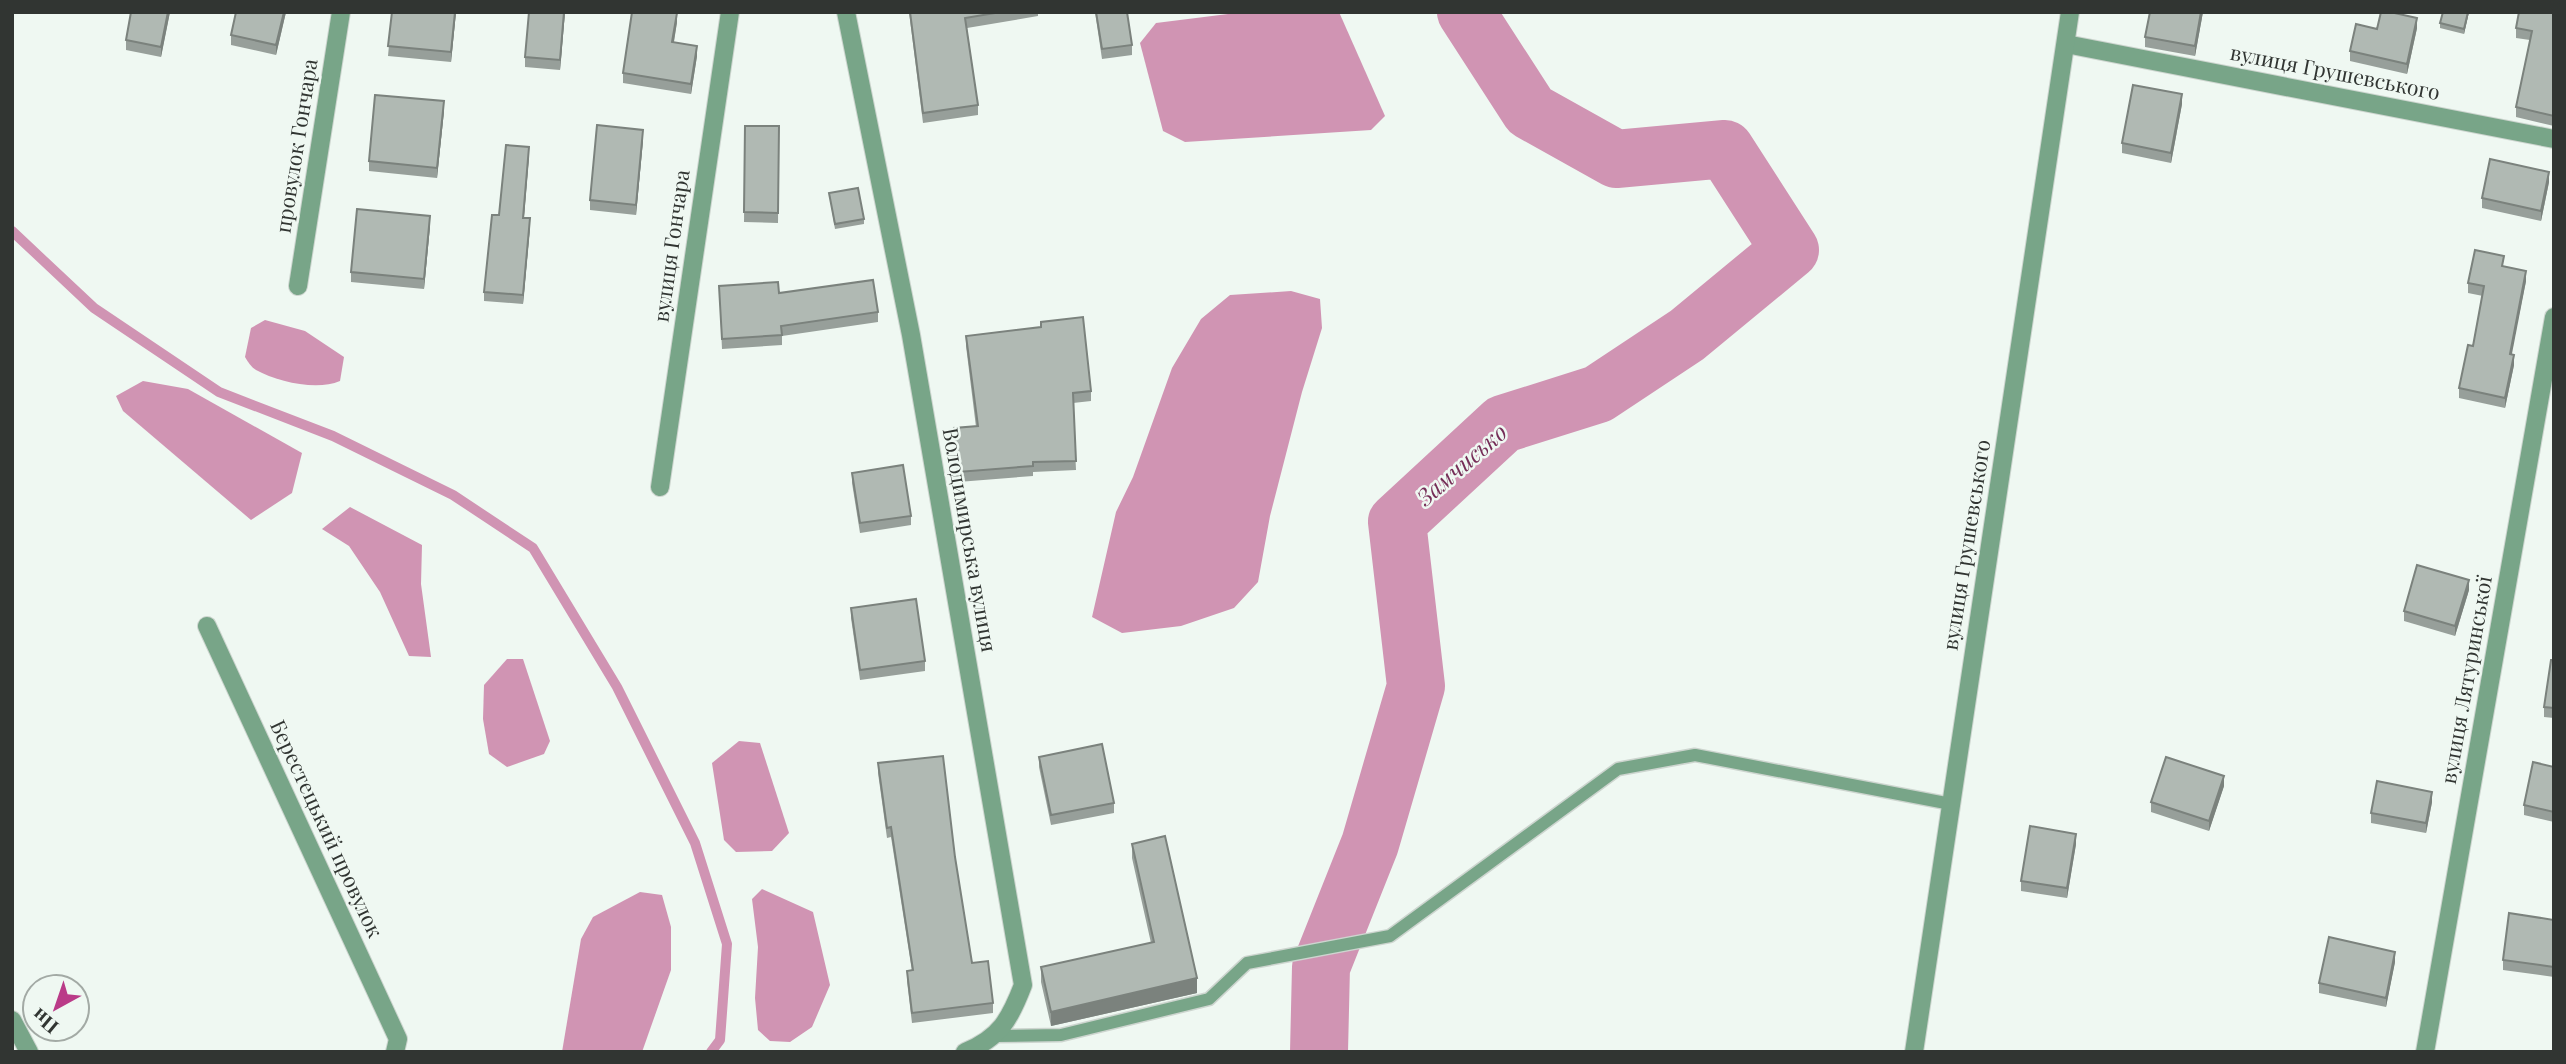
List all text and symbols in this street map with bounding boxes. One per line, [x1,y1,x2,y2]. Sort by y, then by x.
street label: вулиця Грушевського [2228,37,2443,105]
street label: провулок Гончара [267,56,323,235]
street label: вулиця Гончара [645,167,695,324]
water label: Замчисько [1408,416,1513,512]
street label: Володимирська вулиця [937,425,1004,654]
street label: вулиця Грушевського [1935,437,1996,652]
street label: вулиця Лятуринської [2433,573,2497,786]
street label: Берестецький провулок [265,715,391,942]
north arrow [21,973,91,1043]
text: Пн [26,1003,63,1041]

